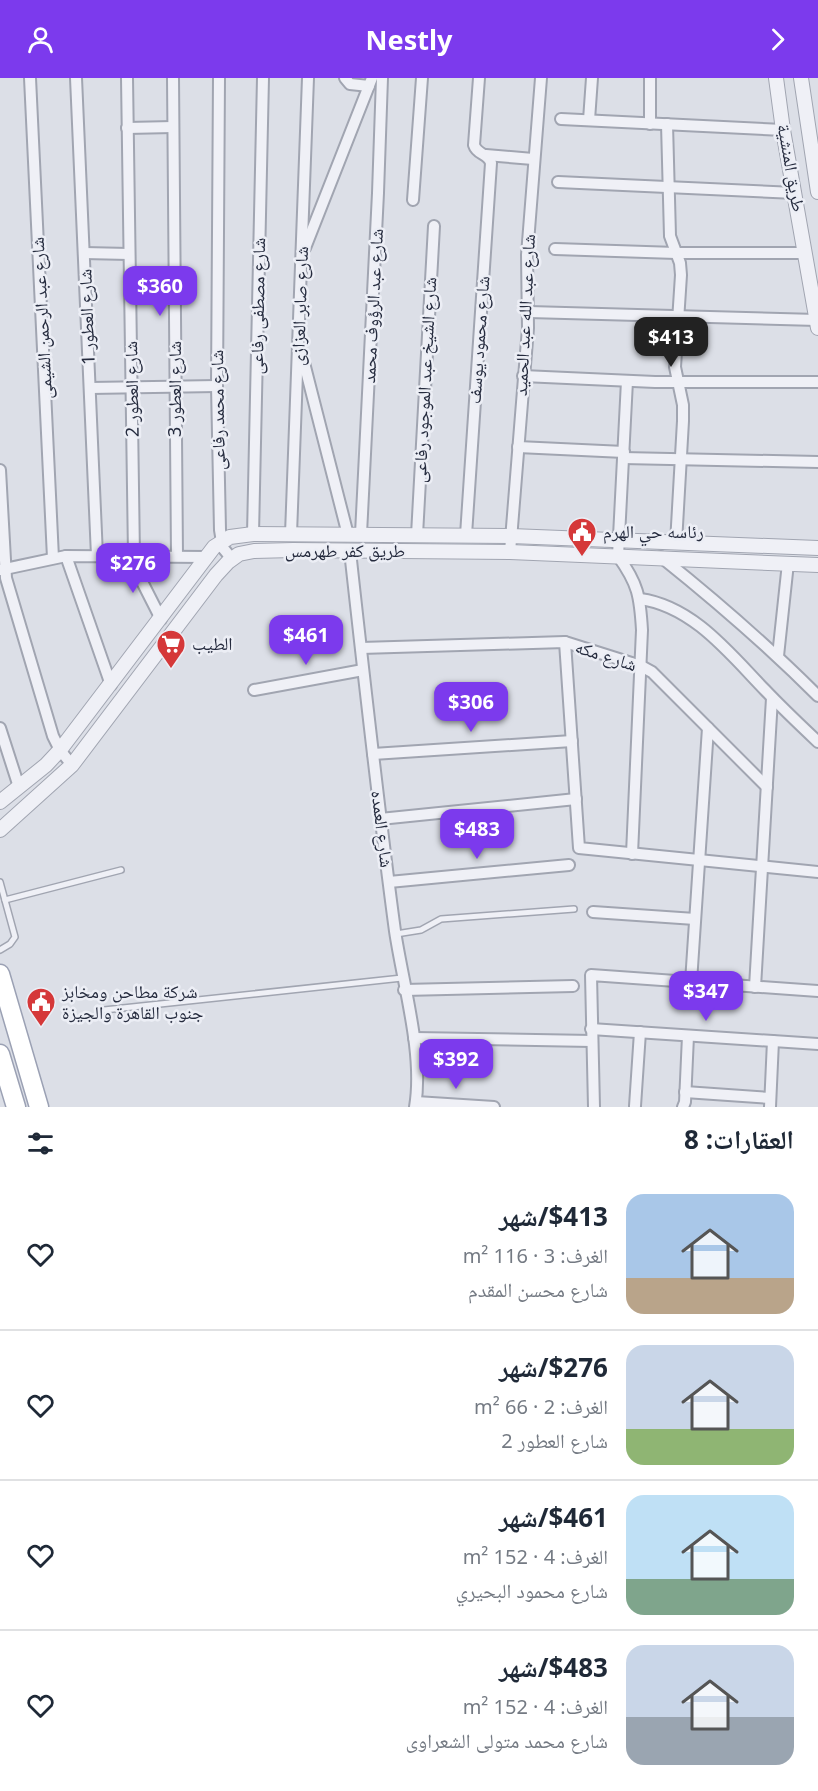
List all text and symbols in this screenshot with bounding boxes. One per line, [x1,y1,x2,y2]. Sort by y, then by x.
text: Nestly [366,21,452,58]
icon: person [24,23,57,56]
icon: forward [761,23,794,56]
street label: طريق المنشية [772,122,812,214]
street label: شارع عبد الرؤوف محمد [356,228,388,384]
street label: شارع عبد الله عبد الحميد [508,233,540,396]
street label: شارع عبد الرحمن الشيمى [25,236,57,400]
street label: شارع مصطفى رفاعى [244,237,270,375]
street label: شارع صابر العزازى [285,246,313,366]
pin: $360 [124,266,196,317]
street label: شارع العطور 1 [72,269,100,365]
text: $360 [137,272,183,299]
street label: شارع محمود يوسف [462,275,494,405]
street label: شارع الشيخ عبد الموجود رفاعى [407,276,442,484]
pin: $413 [635,317,707,368]
text: $413 [648,323,694,350]
street label: شارع العطور 2 [118,341,144,437]
street label: شارع العطور 3 [162,341,186,437]
street label: شارع محمد رفاعى [204,350,230,470]
public building icon: رئاسه حي الهرم [566,516,598,558]
place label: رئاسه حي الهرم [603,519,704,547]
street label: طريق كفر طهرمس [285,538,405,562]
pin: $276 [97,543,169,594]
text: $276 [110,549,156,576]
pin: $461 [270,615,342,666]
text: $461 [283,621,329,648]
supermarket icon: الطيب [155,628,187,670]
place label: الطيب [192,631,233,655]
street label: شارع مكه [572,634,640,676]
pin: $306 [435,682,507,733]
text: $306 [448,688,494,715]
street label: شارع العمده [366,789,400,869]
pin: $483 [441,809,513,860]
text: $483 [454,815,500,842]
pin: $347 [670,971,742,1022]
text: $347 [683,977,729,1004]
place label: شركة مطاحن ومخابز جنوب القاهرة والجيزة [61,979,203,1024]
public building icon: شركة مطاحن ومخابز جنوب القاهرة والجيزة [25,986,57,1028]
pin: $392 [420,1039,492,1090]
text: $392 [433,1045,479,1072]
text: العقارات: 8 [684,1121,794,1157]
icon: filters [24,1127,57,1160]
text: $413/شهر [499,1198,608,1234]
icon: home [674,1218,746,1290]
icon: heart [24,1238,57,1271]
text: الغرف: 3 · 116 m² [463,1242,608,1269]
text: شارع محسن المقدم [468,1276,608,1303]
text: $276/شهر [499,1349,608,1385]
icon: home [674,1369,746,1441]
icon: heart [24,1389,57,1422]
text: الغرف: 2 · 66 m² [474,1393,608,1420]
text: شارع العطور 2 [501,1427,608,1454]
text: $461/شهر [499,1499,608,1535]
icon: home [674,1519,746,1591]
icon: heart [24,1539,57,1572]
text: الغرف: 4 · 152 m² [463,1543,608,1570]
text: شارع محمود البحيري [455,1577,608,1604]
text: $483/شهر [499,1649,608,1685]
icon: home [674,1669,746,1741]
icon: heart [24,1689,57,1722]
text: الغرف: 4 · 152 m² [463,1693,608,1720]
text: شارع محمد متولى الشعراوى [405,1727,608,1754]

